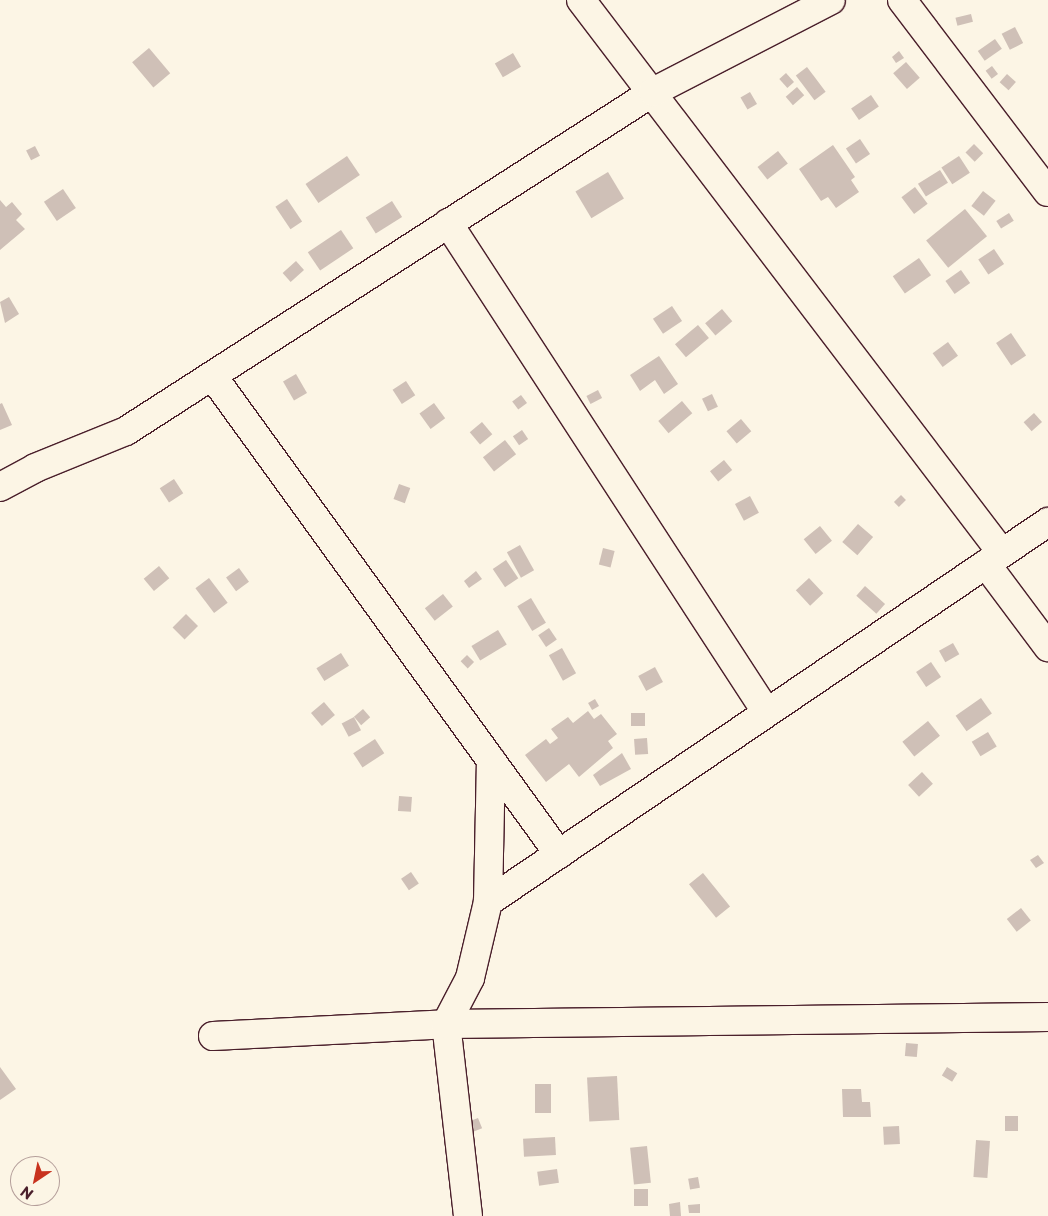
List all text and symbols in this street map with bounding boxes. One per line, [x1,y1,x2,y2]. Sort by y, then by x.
north arrow [10,1156,60,1206]
text: N [16,1181,37,1205]

